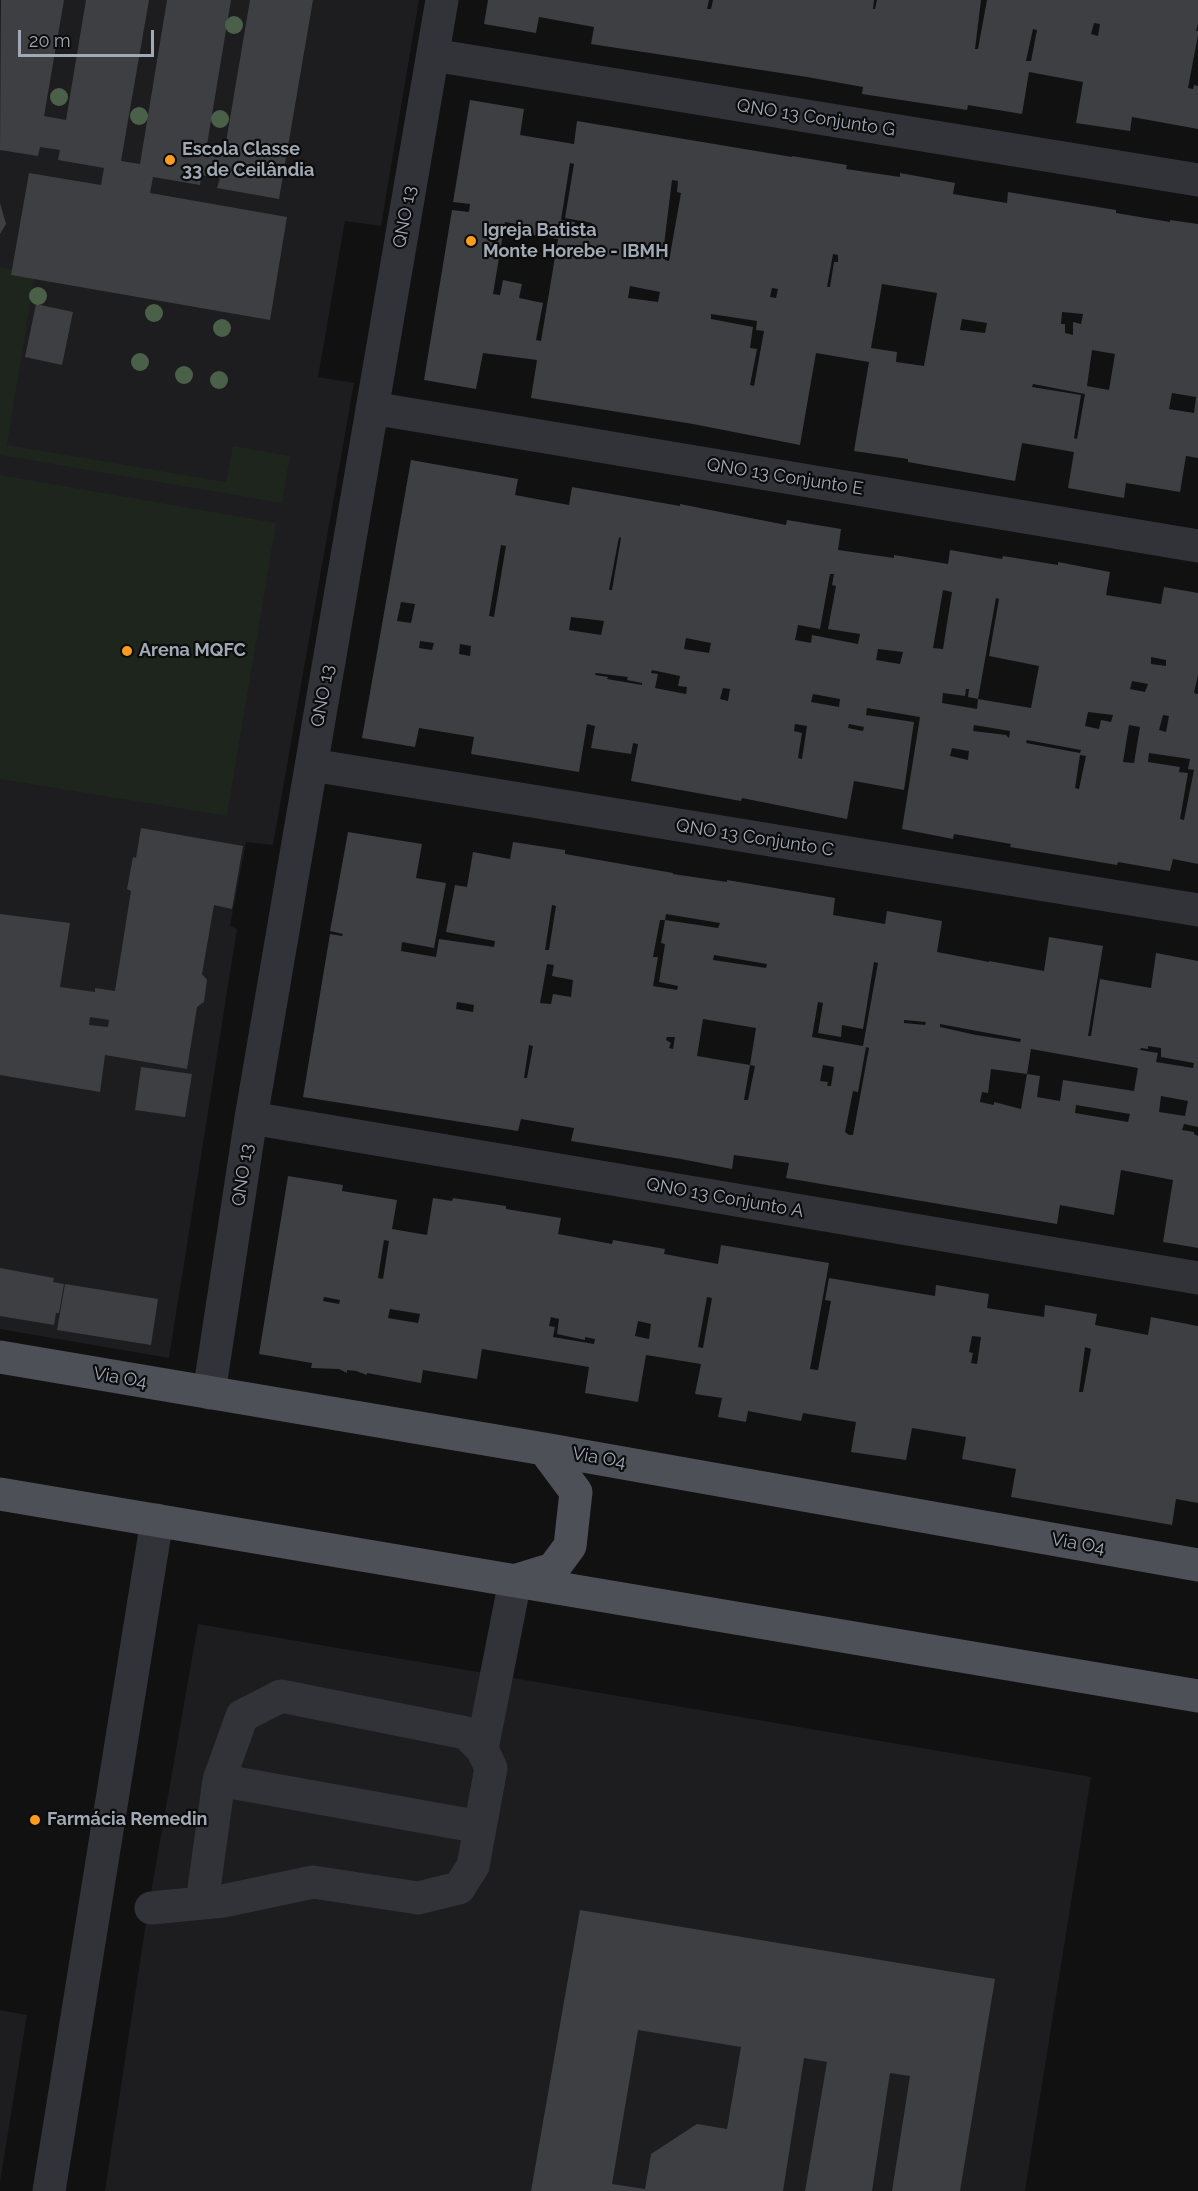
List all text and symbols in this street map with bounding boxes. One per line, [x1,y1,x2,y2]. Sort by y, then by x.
scale bar [21,18,158,56]
text: 20 m [29,30,71,51]
street label: QNO 13 Conjunto G [735,95,897,141]
place label: Escola Classe 33 de Ceilândia [182,139,314,182]
marker: Escola Classe 33 de Ceilândia [163,153,177,167]
street label: QNO 13 [389,184,421,250]
place label: Igreja Batista Monte Horebe - IBMH [483,220,669,262]
marker: Igreja Batista Monte Horebe - IBMH [464,234,478,248]
street label: QNO 13 Conjunto E [705,454,865,500]
place label: Arena MQFC [139,640,246,662]
marker: Arena MQFC [120,644,134,658]
street label: QNO 13 [307,663,339,729]
street label: QNO 13 Conjunto C [674,815,836,861]
street label: QNO 13 [228,1142,258,1208]
street label: QNO 13 Conjunto A [645,1174,805,1222]
street label: Via O4 [92,1363,148,1393]
street label: Via O4 [571,1443,627,1473]
street label: Via O4 [1050,1529,1106,1559]
place label: Farmácia Remedin [47,1809,207,1831]
marker: Farmácia Remedin [28,1813,42,1827]

